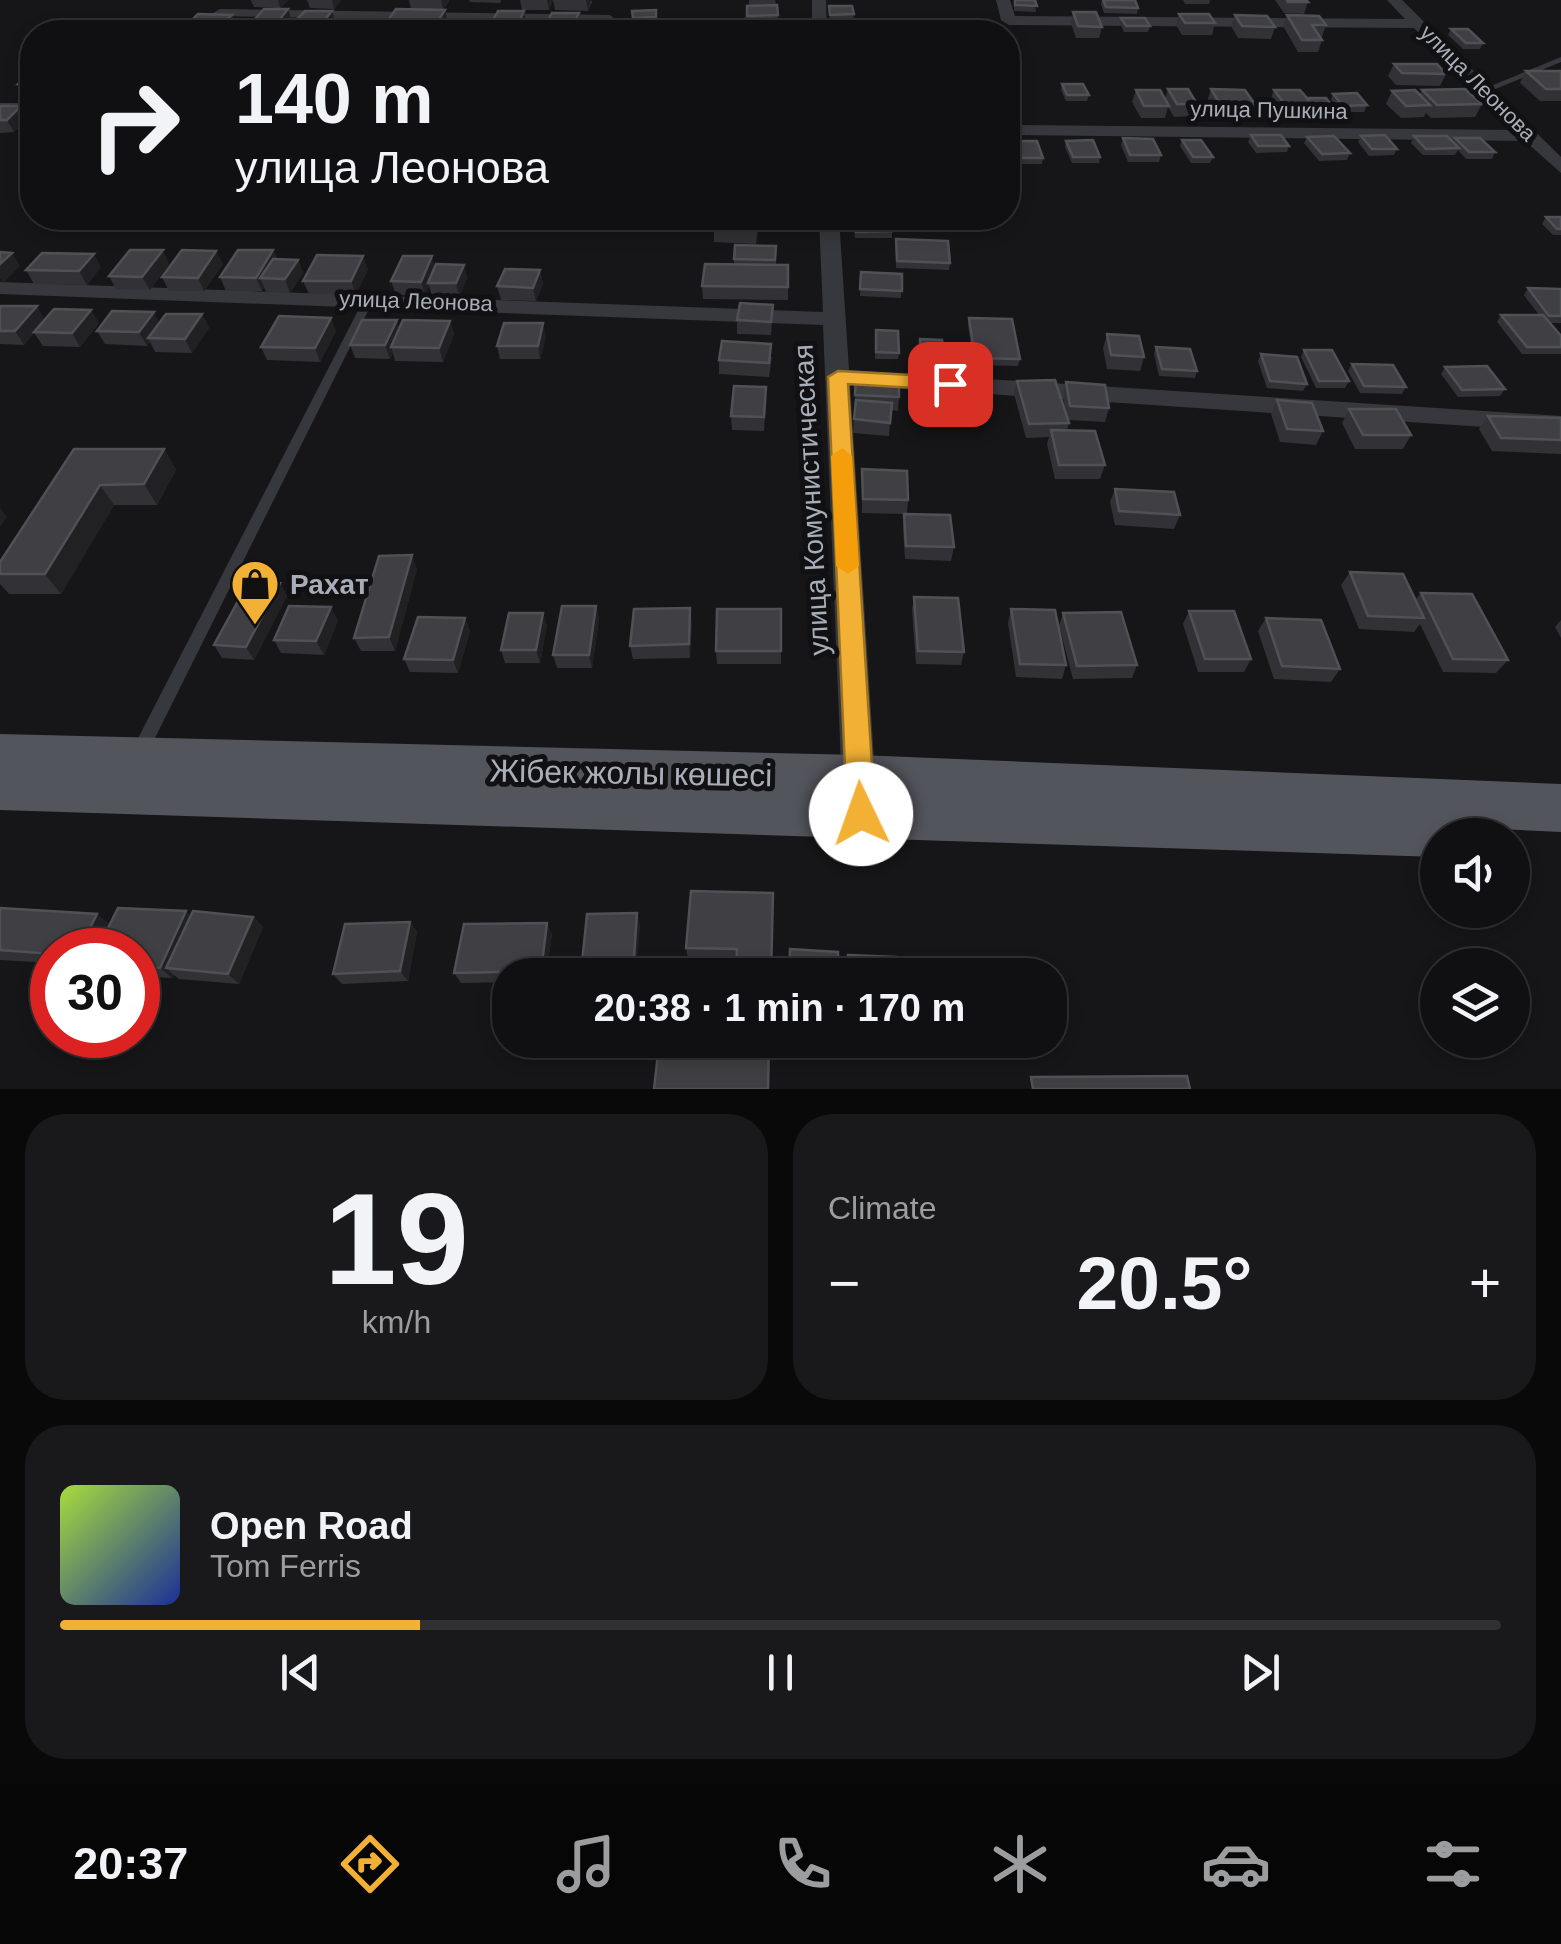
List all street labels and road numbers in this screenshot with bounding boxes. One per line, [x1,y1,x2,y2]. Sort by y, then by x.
street label: улица Леонова [1415,20,1542,147]
street label: улица Пушкина [1190,96,1349,124]
street label: улица Леонова [339,286,494,316]
street label: улица Комунистическая [787,344,835,656]
street label: Жібек жолы көшесі [489,753,773,793]

